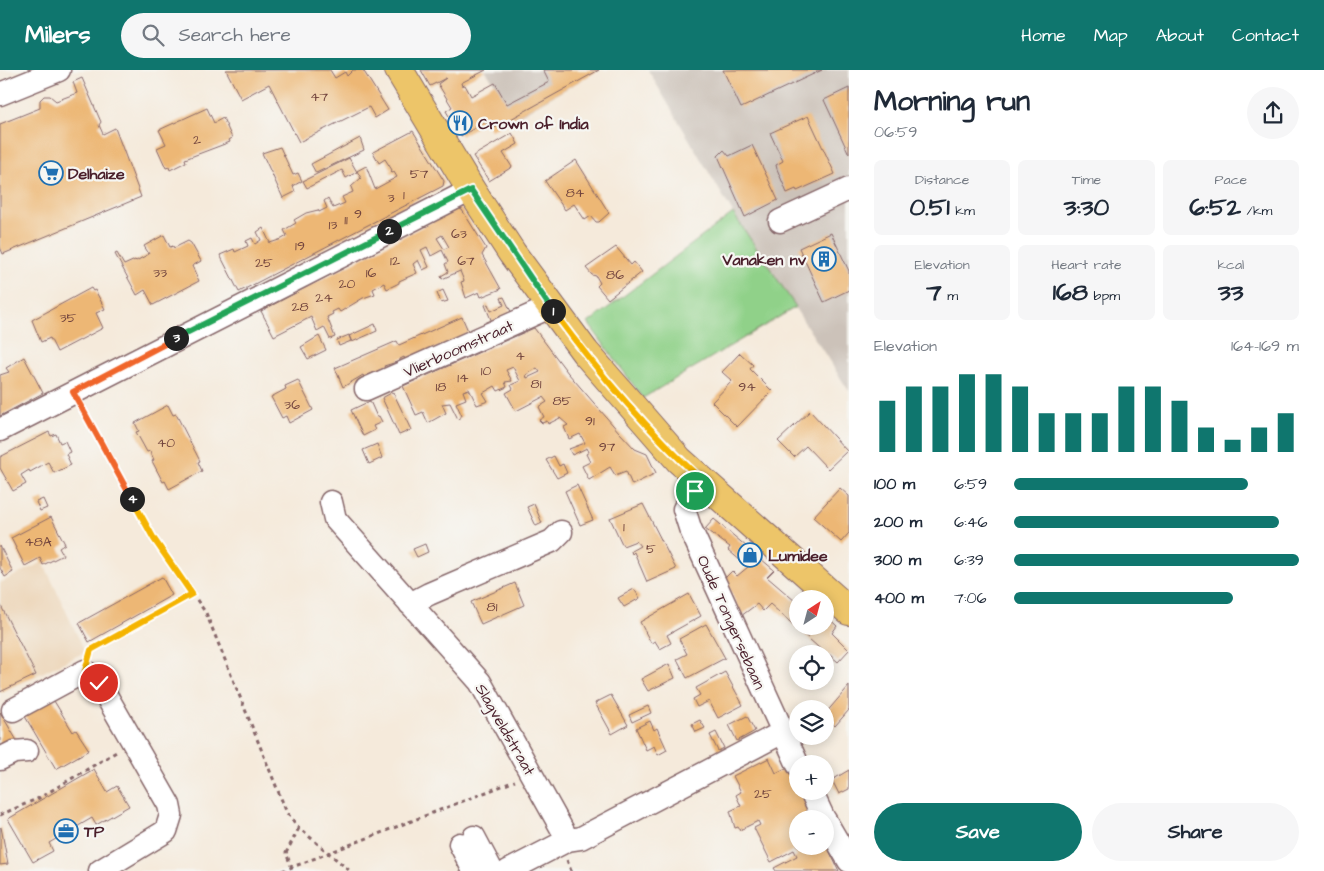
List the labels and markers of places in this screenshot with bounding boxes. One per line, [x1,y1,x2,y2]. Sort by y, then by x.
restaurant icon: Crown of India [447,110,473,136]
place label: Crown of India [478,113,589,135]
supermarket icon: Delhaize [38,160,64,186]
place label: Delhaize [68,163,125,185]
pin: 2 [376,218,402,244]
building icon: Vanaken nv [811,246,837,272]
place label: Vanaken nv [722,249,807,271]
pin: 1 [540,298,566,324]
pin: 3 [164,326,188,350]
pin [674,470,716,512]
pin: 4 [120,486,144,512]
shop icon: Lumidee [737,542,763,568]
place label: Lumidee [768,545,828,567]
pin [78,662,120,704]
office icon: TP [53,818,79,844]
place label: TP [83,821,105,843]

